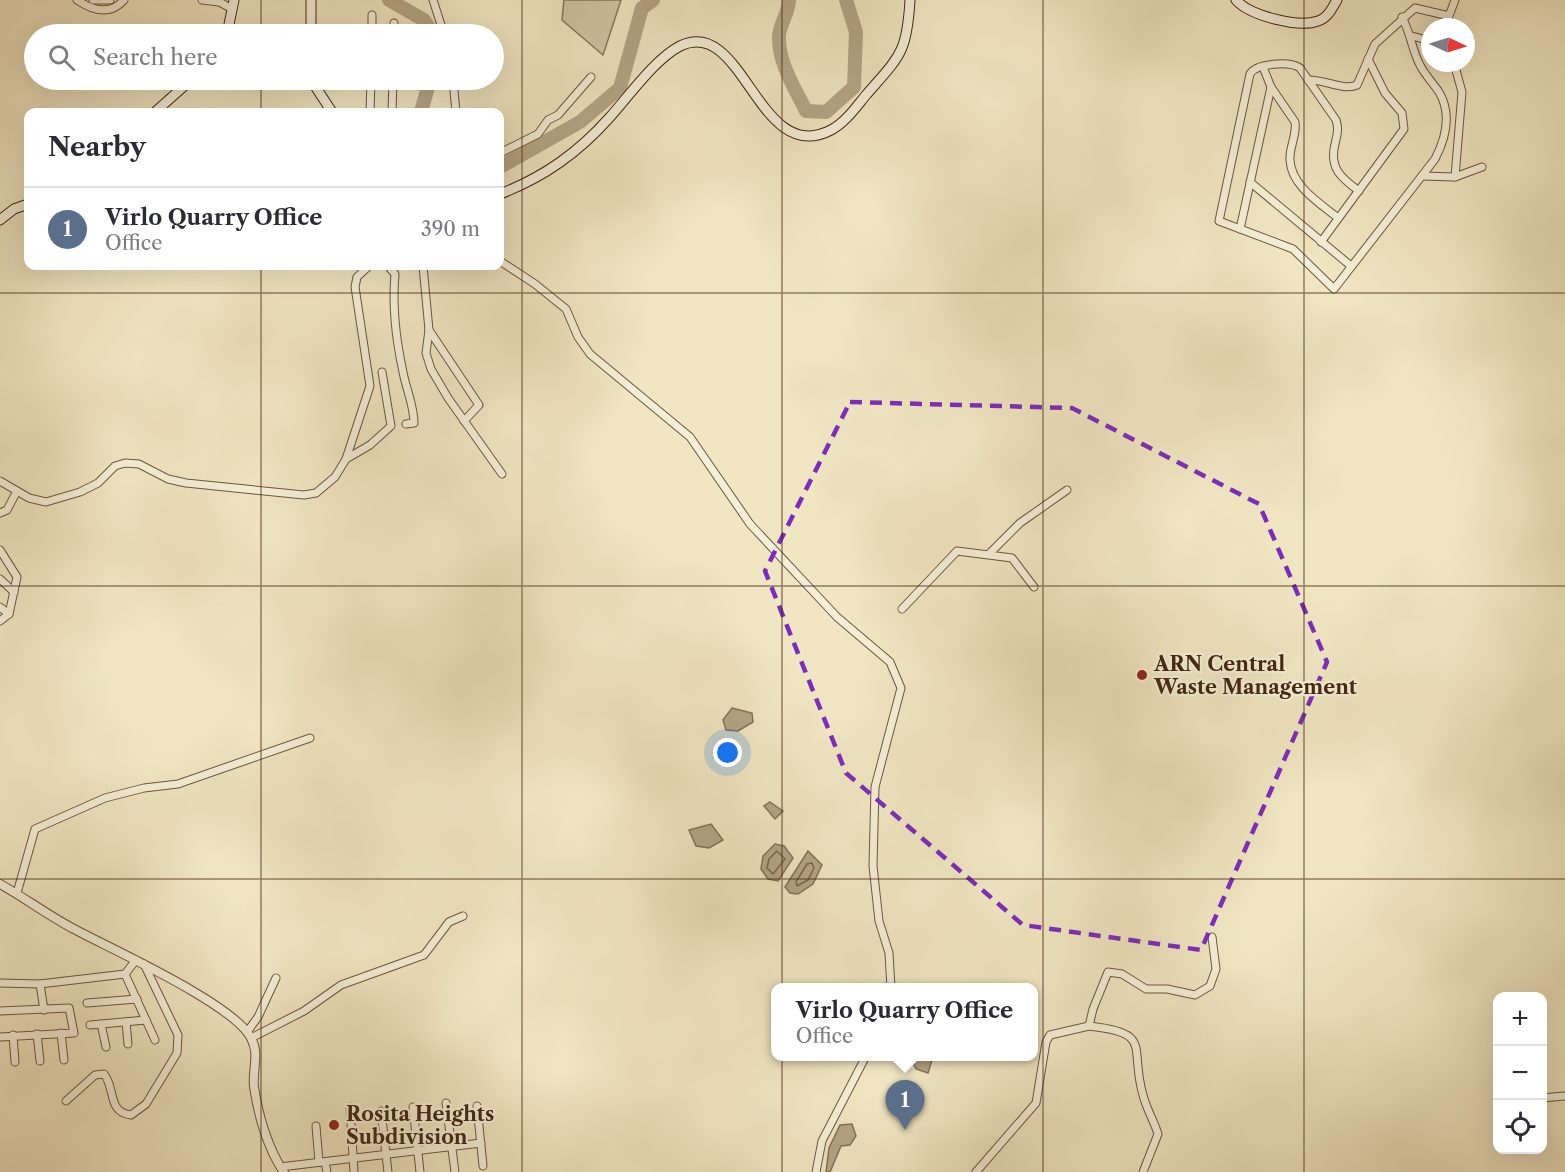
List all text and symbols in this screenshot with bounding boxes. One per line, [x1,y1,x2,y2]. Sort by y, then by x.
north arrow [1421,18,1475,72]
search box [24,24,504,90]
icon: search [45,41,78,74]
text: Search here [93,44,218,71]
text: Nearby [48,131,146,163]
text: Virlo Quarry Office [105,204,323,231]
text: 1 [63,217,72,241]
text: 390 m [421,217,480,241]
text: Office [105,231,163,255]
place label: ARN Central Waste Management [1153,652,1357,699]
marker: ARN Central Waste Management [1135,668,1149,682]
your location [713,738,742,767]
popup [771,983,1038,1061]
map controls [1493,992,1547,1154]
button: + [1493,992,1547,1046]
text: Virlo Quarry Office [796,997,1013,1024]
text: Office [796,1024,853,1048]
button: − [1493,1046,1547,1100]
pin: 1 [886,1080,924,1130]
button: locate [1493,1100,1547,1154]
place label: Rosita Heights Subdivision [346,1102,494,1149]
marker: Rosita Heights Subdivision [327,1118,341,1132]

